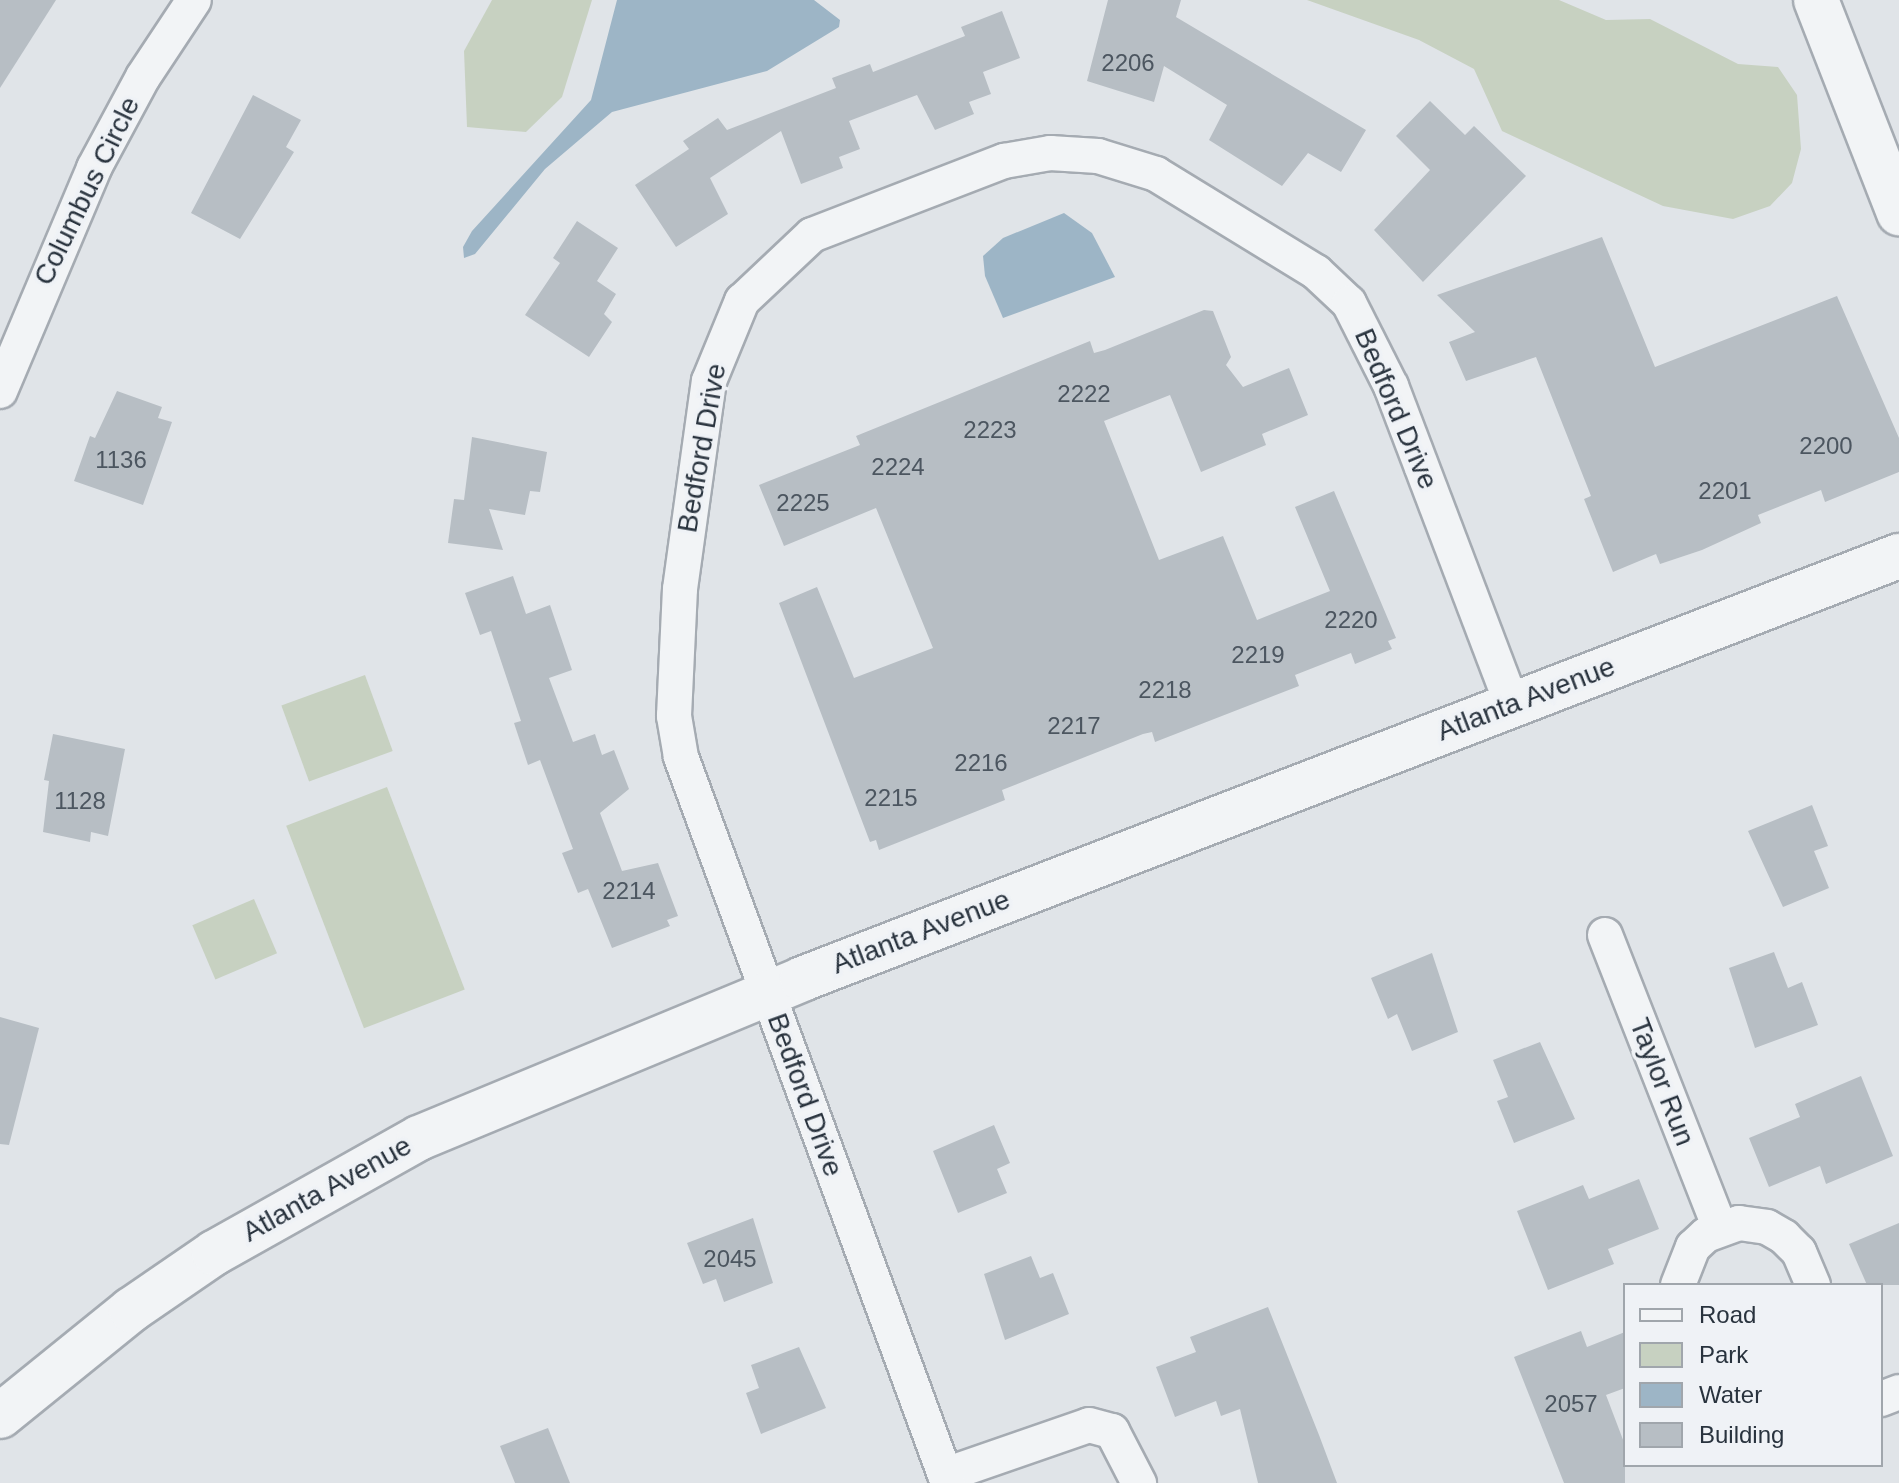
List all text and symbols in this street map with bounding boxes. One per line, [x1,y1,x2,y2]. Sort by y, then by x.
house number: 2206 [1101,49,1155,77]
street label: Columbus Circle [27,91,147,291]
street label: Bedford Drive [1347,324,1445,494]
street label: Bedford Drive [671,361,733,535]
house number: 2222 [1057,380,1111,408]
house number: 2223 [963,416,1017,444]
house number: 2200 [1799,432,1853,460]
house number: 1136 [95,446,147,474]
house number: 2224 [871,453,925,481]
house number: 2201 [1698,477,1752,505]
house number: 2225 [776,489,830,517]
house number: 2220 [1324,606,1378,634]
house number: 2219 [1231,641,1285,669]
street label: Atlanta Avenue [1432,649,1620,749]
house number: 2218 [1138,676,1192,704]
house number: 2217 [1047,712,1101,740]
house number: 2216 [954,749,1008,777]
house number: 2215 [864,784,918,812]
house number: 1128 [54,787,106,815]
house number: 2214 [602,877,656,905]
street label: Atlanta Avenue [827,882,1015,982]
street label: Bedford Drive [760,1009,850,1181]
street label: Taylor Run [1622,1014,1702,1150]
street label: Atlanta Avenue [236,1128,418,1250]
house number: 2045 [703,1245,757,1273]
legend [1623,1283,1883,1467]
text: Road [1699,1301,1756,1328]
text: Park [1699,1341,1748,1368]
text: Water [1699,1381,1762,1408]
house number: 2057 [1544,1390,1598,1418]
text: Building [1699,1421,1784,1448]

